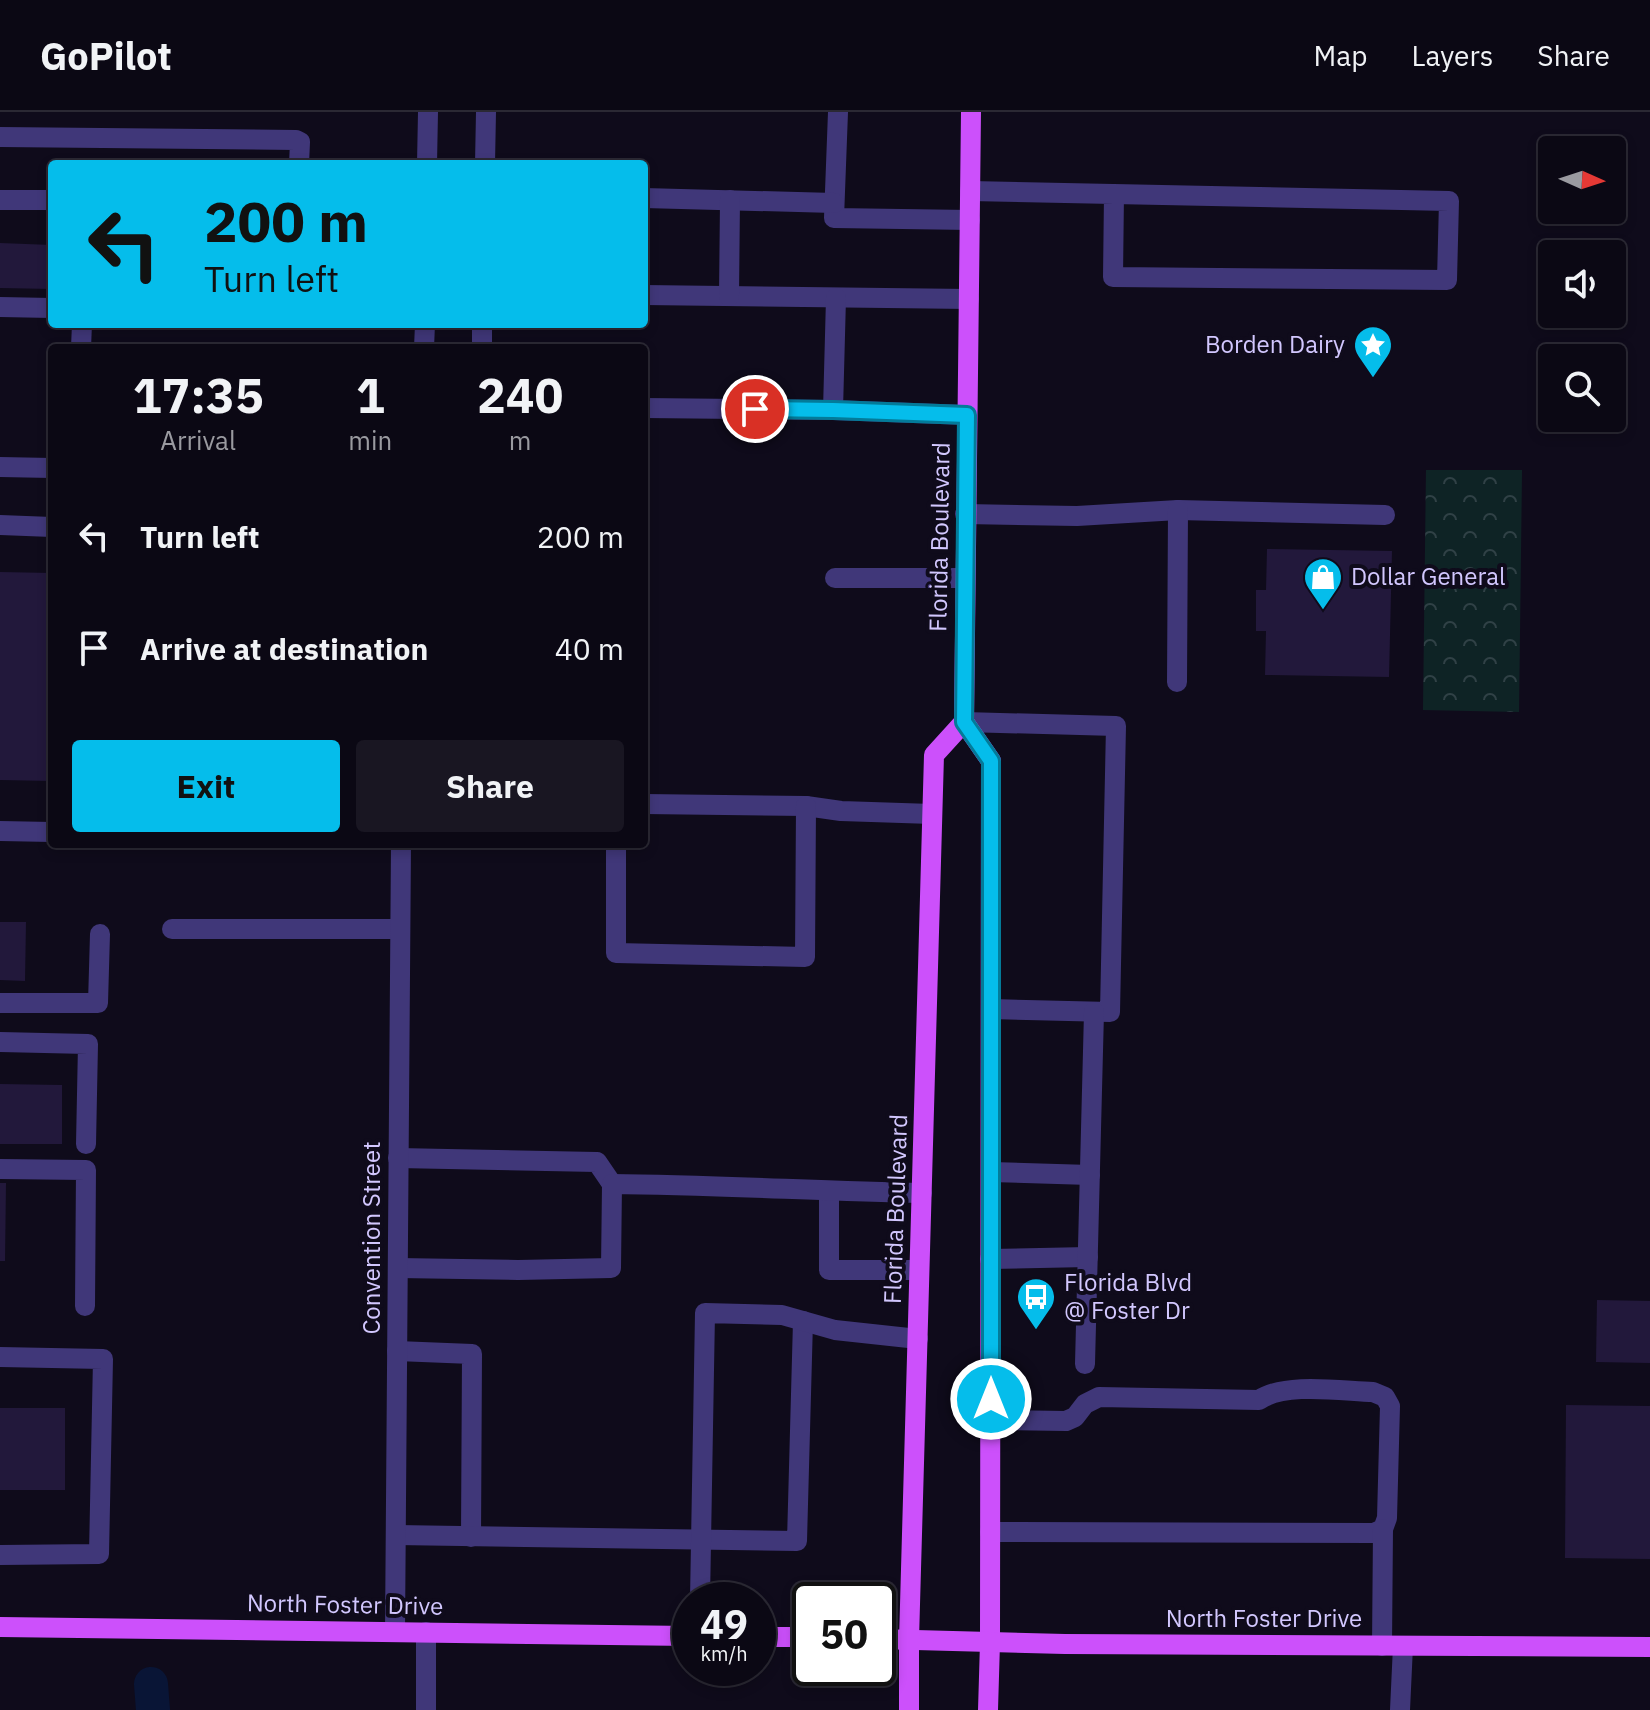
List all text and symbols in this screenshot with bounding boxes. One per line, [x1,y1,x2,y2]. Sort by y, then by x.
text: GoPilot [40,31,172,80]
text: Map [1313,37,1367,74]
text: Layers [1411,37,1493,74]
text: Share [1537,37,1610,74]
north arrow [1538,136,1626,224]
map controls [1538,136,1626,432]
text: 200 m [204,185,368,257]
icon: left [72,192,176,296]
button: sound [1538,240,1626,328]
text: Turn left [204,255,339,302]
place icon: Borden Dairy [1352,324,1394,379]
place label: Borden Dairy [1205,328,1345,360]
button: search [1538,344,1626,432]
text: 17:35 [133,364,264,426]
text: 1 [356,364,385,426]
text: 240 [477,364,563,426]
pin [721,375,789,443]
icon: arrive [733,387,777,431]
text: Arrival [160,423,236,457]
text: min [348,423,392,457]
text: m [509,423,531,457]
street label: Florida Boulevard [921,442,957,632]
icon: left [72,514,116,558]
text: Turn left [140,517,259,556]
text: 200 m [537,517,624,556]
shop icon: Dollar General [1302,556,1344,611]
place label: Dollar General [1351,560,1506,592]
icon: arrive [72,626,116,670]
text: Arrive at destination [140,629,428,668]
text: 40 m [555,629,624,668]
button: Exit [72,740,340,832]
button: Share [356,740,624,832]
street label: Florida Boulevard [876,1114,914,1304]
street label: Convention Street [355,1141,387,1335]
place label: Florida Blvd @ Foster Dr [1064,1266,1192,1326]
bus stop icon: Florida Blvd @ Foster Dr [1015,1276,1057,1331]
position arrow [949,1357,1033,1441]
speed limit sign: 50 [792,1582,896,1686]
street label: North Foster Drive [247,1586,444,1622]
text: 49 [700,1598,748,1650]
street label: North Foster Drive [1166,1602,1362,1634]
text: km/h [700,1640,748,1667]

